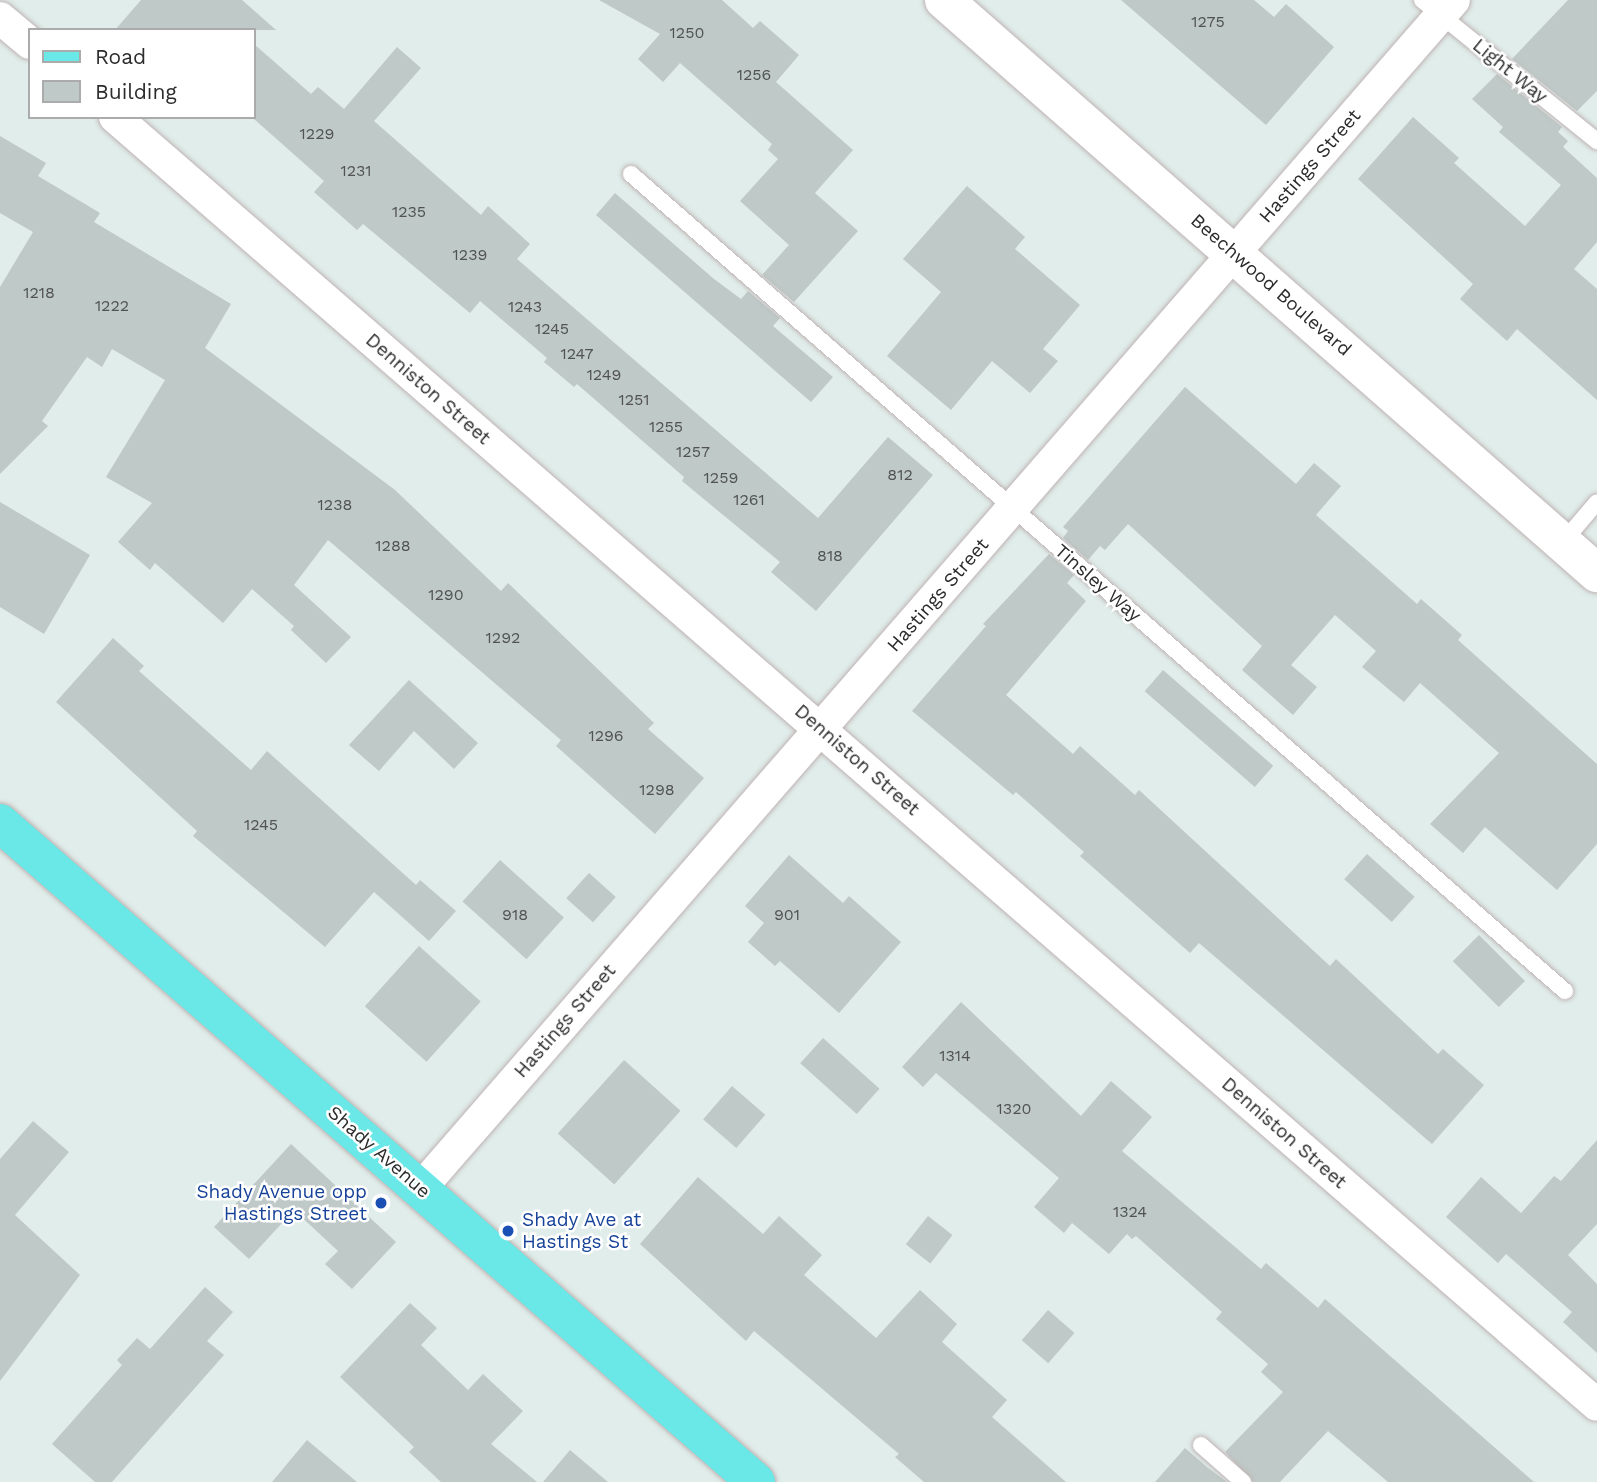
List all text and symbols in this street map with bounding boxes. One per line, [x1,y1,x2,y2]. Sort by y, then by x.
house number: 1275 [1191,12,1225,32]
house number: 1250 [670,23,704,43]
legend [28,28,256,119]
street label: Light Way [1468,34,1552,108]
text: Road [95,44,146,69]
house number: 1256 [737,65,771,85]
text: Building [95,79,177,104]
street label: Hastings Street [1254,104,1366,228]
house number: 1229 [300,124,334,144]
house number: 1231 [340,161,372,181]
house number: 1235 [392,202,426,222]
street label: Beechwood Boulevard [1186,209,1356,361]
house number: 1239 [453,245,487,265]
house number: 1218 [23,283,55,303]
house number: 1222 [95,296,129,316]
house number: 1243 [508,297,542,317]
house number: 1245 [535,319,569,339]
street label: Denniston Street [361,329,495,449]
house number: 1247 [560,344,594,364]
house number: 1249 [587,365,621,385]
house number: 1251 [618,390,650,410]
house number: 1255 [649,417,683,437]
house number: 1257 [676,442,710,462]
house number: 812 [887,465,913,485]
house number: 1259 [704,468,738,488]
house number: 1261 [733,490,765,510]
house number: 1238 [318,495,352,515]
street label: Hastings Street [882,533,994,657]
house number: 1288 [375,536,411,556]
street label: Tinsley Way [1050,539,1146,627]
house number: 818 [817,546,843,566]
house number: 1290 [428,585,464,605]
house number: 1292 [486,628,520,648]
street label: Denniston Street [790,700,924,820]
house number: 1296 [588,726,624,746]
house number: 1298 [639,780,675,800]
house number: 1245 [244,815,278,835]
house number: 918 [502,905,528,925]
house number: 901 [774,905,800,925]
street label: Hastings Street [509,959,621,1083]
house number: 1314 [939,1046,971,1066]
street label: Denniston Street [1217,1073,1351,1193]
house number: 1320 [997,1099,1031,1119]
street label: Shady Avenue [322,1101,436,1203]
place label: Shady Avenue opp Hastings Street [195,1181,367,1225]
marker: Shady Avenue opp Hastings Street [373,1195,389,1211]
house number: 1324 [1113,1202,1147,1222]
place label: Shady Ave at Hastings St [522,1209,642,1253]
marker: Shady Ave at Hastings St [500,1223,516,1239]

